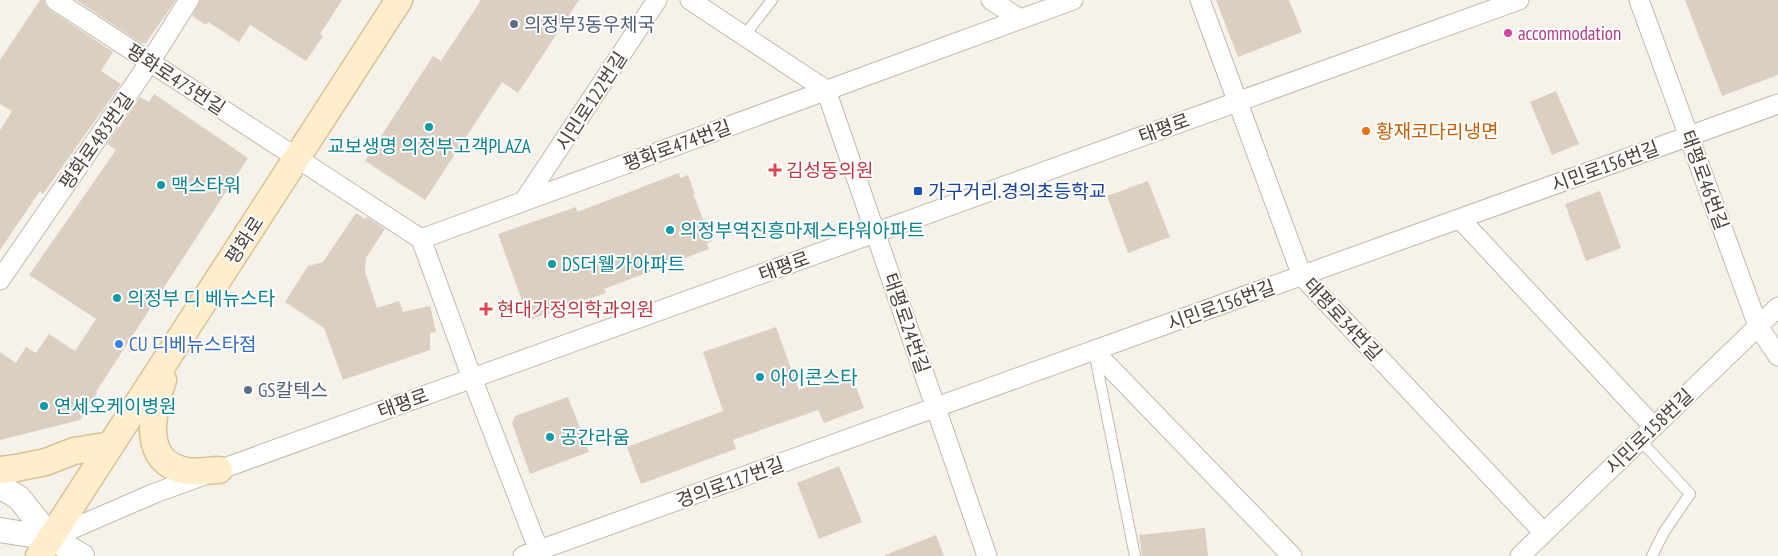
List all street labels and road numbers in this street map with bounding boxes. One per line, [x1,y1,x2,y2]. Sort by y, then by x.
street label: 평화로473번길 [122,38,230,120]
street label: 시민로122번길 [550,47,632,155]
street label: 평화로483번길 [54,88,138,194]
street label: 태평로 [1135,108,1193,148]
street label: 평화로474번길 [620,114,734,176]
street label: 태평로46번길 [1676,127,1734,233]
street label: 시민로156번길 [1548,135,1662,197]
street label: 평화로 [220,211,268,269]
street label: 태평로 [755,246,813,286]
street label: 태평로24번길 [879,270,935,376]
street label: 태평로34번길 [1299,273,1387,365]
street label: 시민로156번길 [1164,274,1278,336]
street label: 태평로 [374,383,432,423]
street label: 시민로158번길 [1600,383,1698,479]
street label: 경의로117번길 [673,451,787,513]

